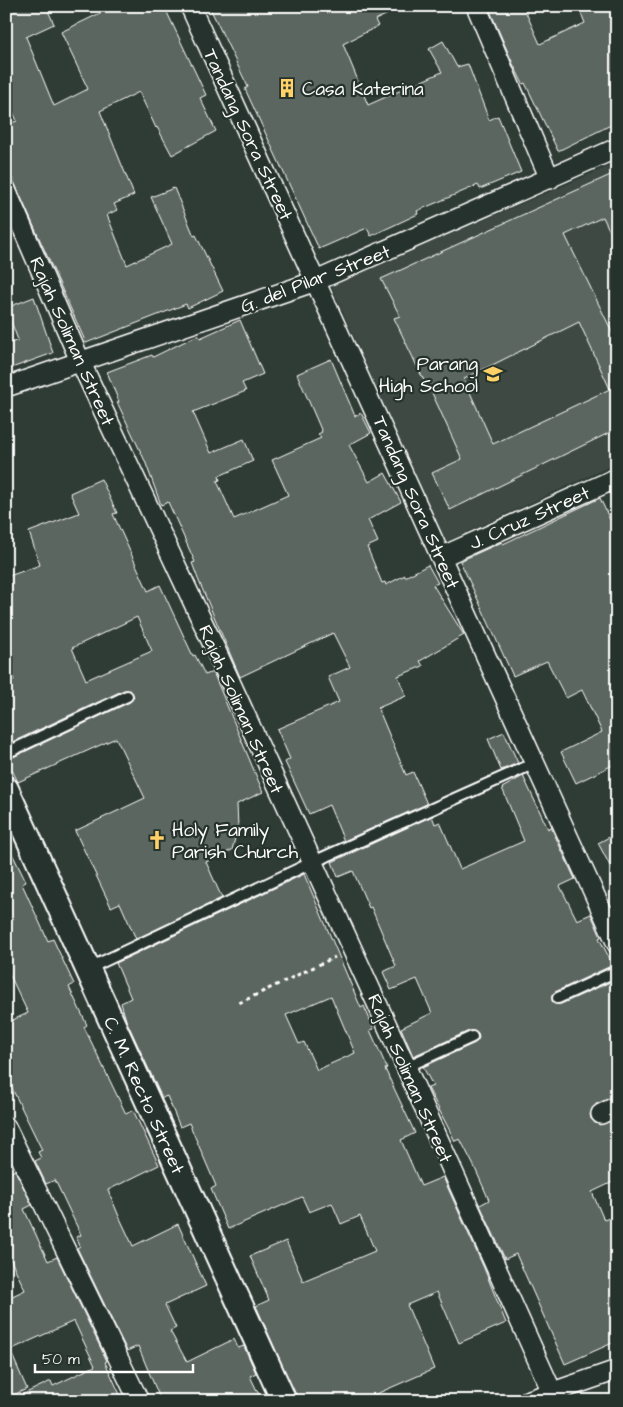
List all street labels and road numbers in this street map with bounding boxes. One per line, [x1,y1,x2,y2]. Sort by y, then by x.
street label: Tandang Sora Street [195,44,299,226]
street label: G. del Pilar Street [237,238,395,320]
street label: Rajah Soliman Street [22,253,121,431]
street label: Tandang Sora Street [364,412,466,594]
street label: J. Cruz Street [465,480,595,557]
street label: Rajah Soliman Street [191,621,290,799]
street label: Rajah Soliman Street [360,990,459,1168]
street label: C. M. Recto Street [96,1012,191,1179]

